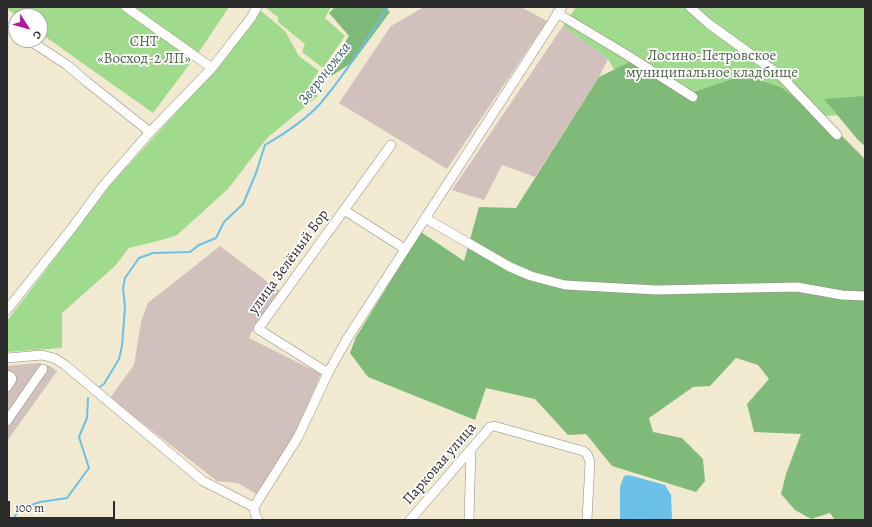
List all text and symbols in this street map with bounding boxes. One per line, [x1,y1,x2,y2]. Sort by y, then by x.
north arrow [8,8,48,48]
text: С [29,28,45,42]
park label: СНТ «Восход-2 ЛП» [97,33,191,68]
water label: Звероножка [294,39,356,109]
park label: Лосино-Петровское муниципальное кладбище [626,47,798,82]
street label: улица Зелёный Бор [245,206,333,318]
street label: Парковая улица [399,419,481,509]
scale bar [10,493,117,519]
text: 100 m [15,500,44,516]

